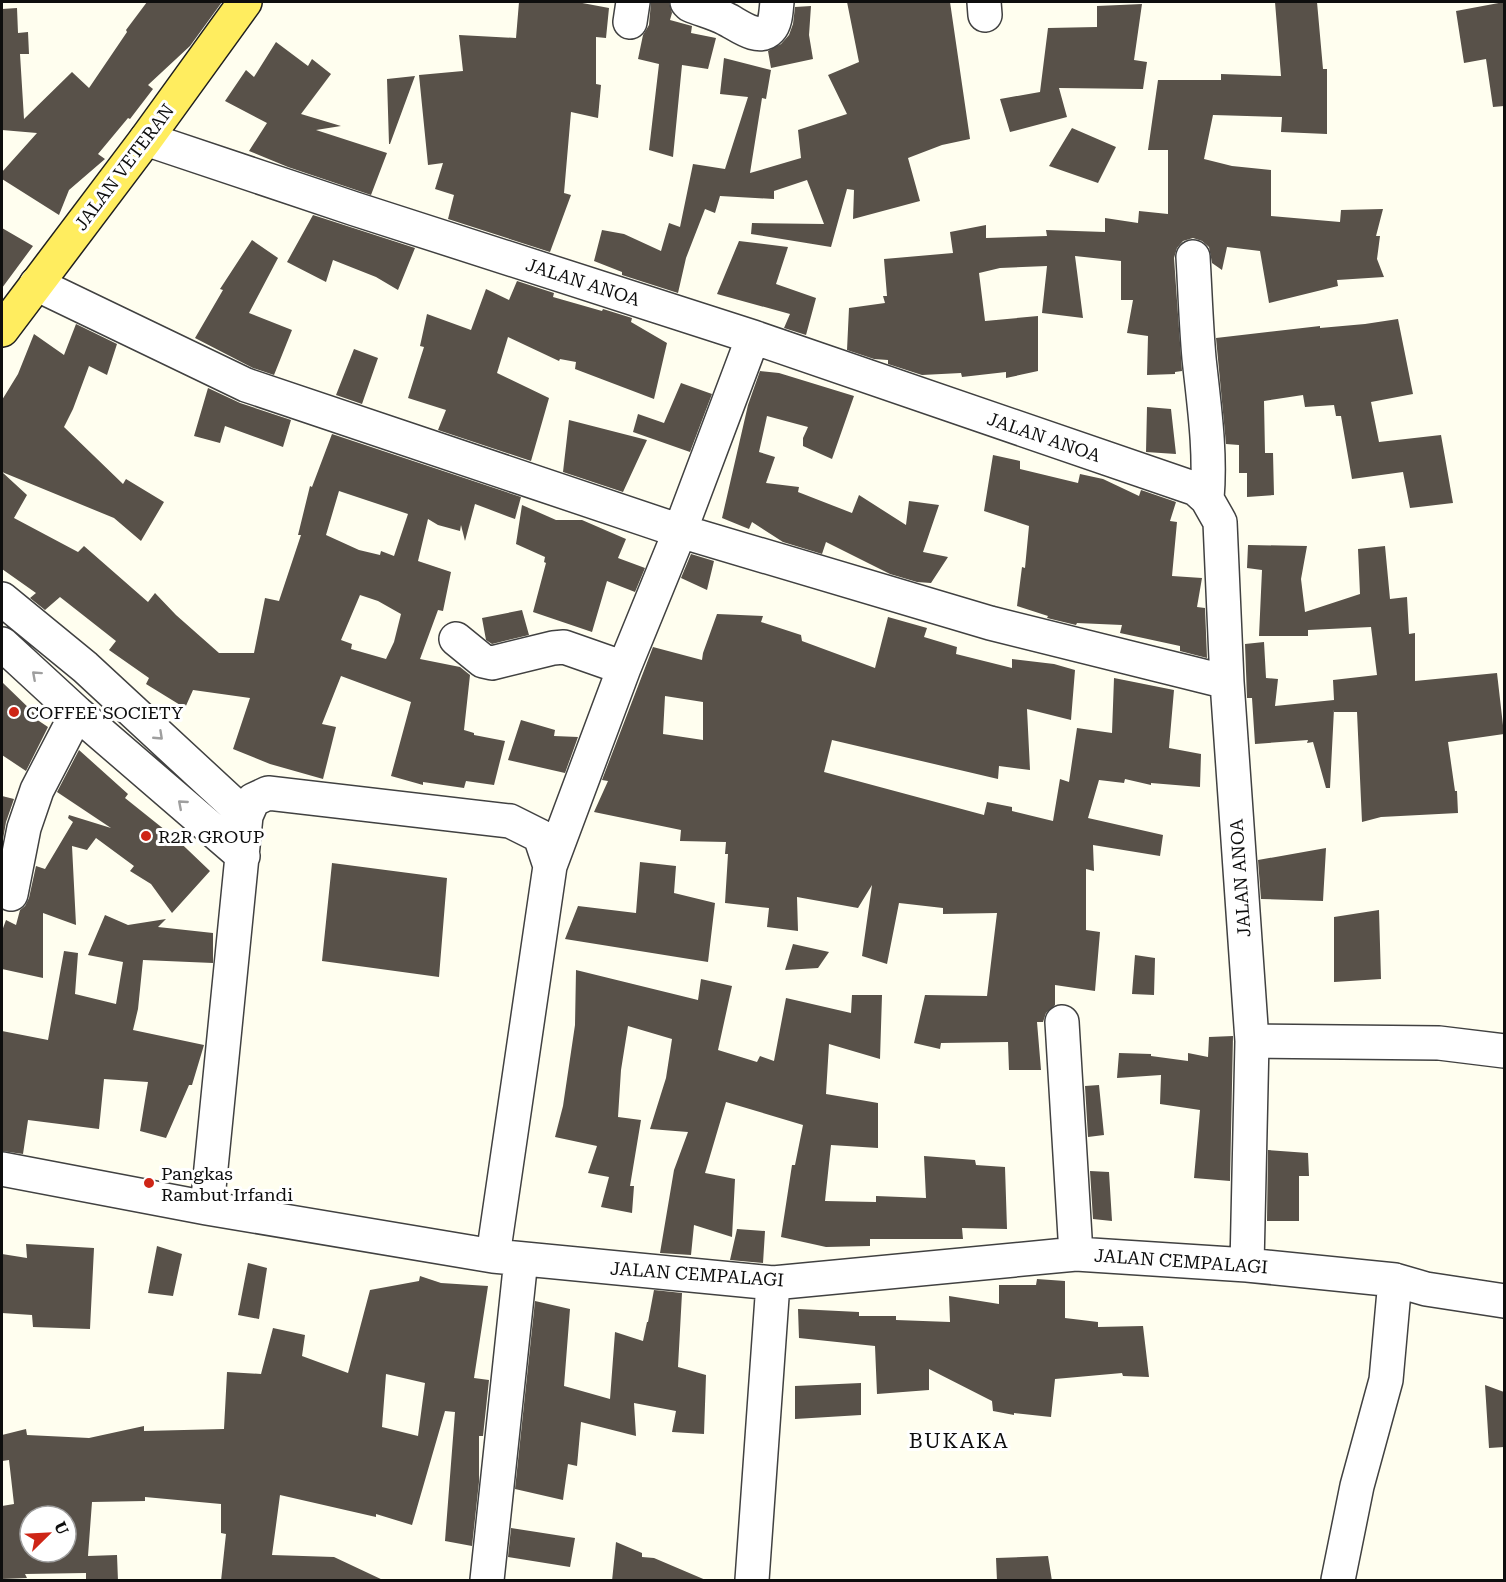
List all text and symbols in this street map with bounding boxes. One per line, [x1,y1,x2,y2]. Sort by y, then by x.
street label: JALAN VETERAN [70,100,178,234]
street label: JALAN ANOA [523,254,643,310]
street label: JALAN ANOA [985,408,1104,466]
one-way arrow [32,672,43,683]
place label: COFFEE SOCIETY [26,702,184,723]
marker: COFFEE SOCIETY [7,705,21,719]
one-way arrow [152,728,163,739]
one-way arrow [178,800,189,811]
street label: JALAN ANOA [1225,818,1255,938]
place label: R2R GROUP [158,826,264,847]
marker: R2R GROUP [139,829,153,843]
place label: Pangkas Rambut Irfandi [161,1163,293,1205]
marker: Pangkas Rambut Irfandi [142,1176,156,1190]
street label: JALAN CEMPALAGI [1093,1244,1269,1278]
street label: JALAN CEMPALAGI [609,1257,785,1291]
district label: BUKAKA [909,1429,1009,1453]
north arrow [18,1504,78,1564]
text: U [50,1519,72,1538]

